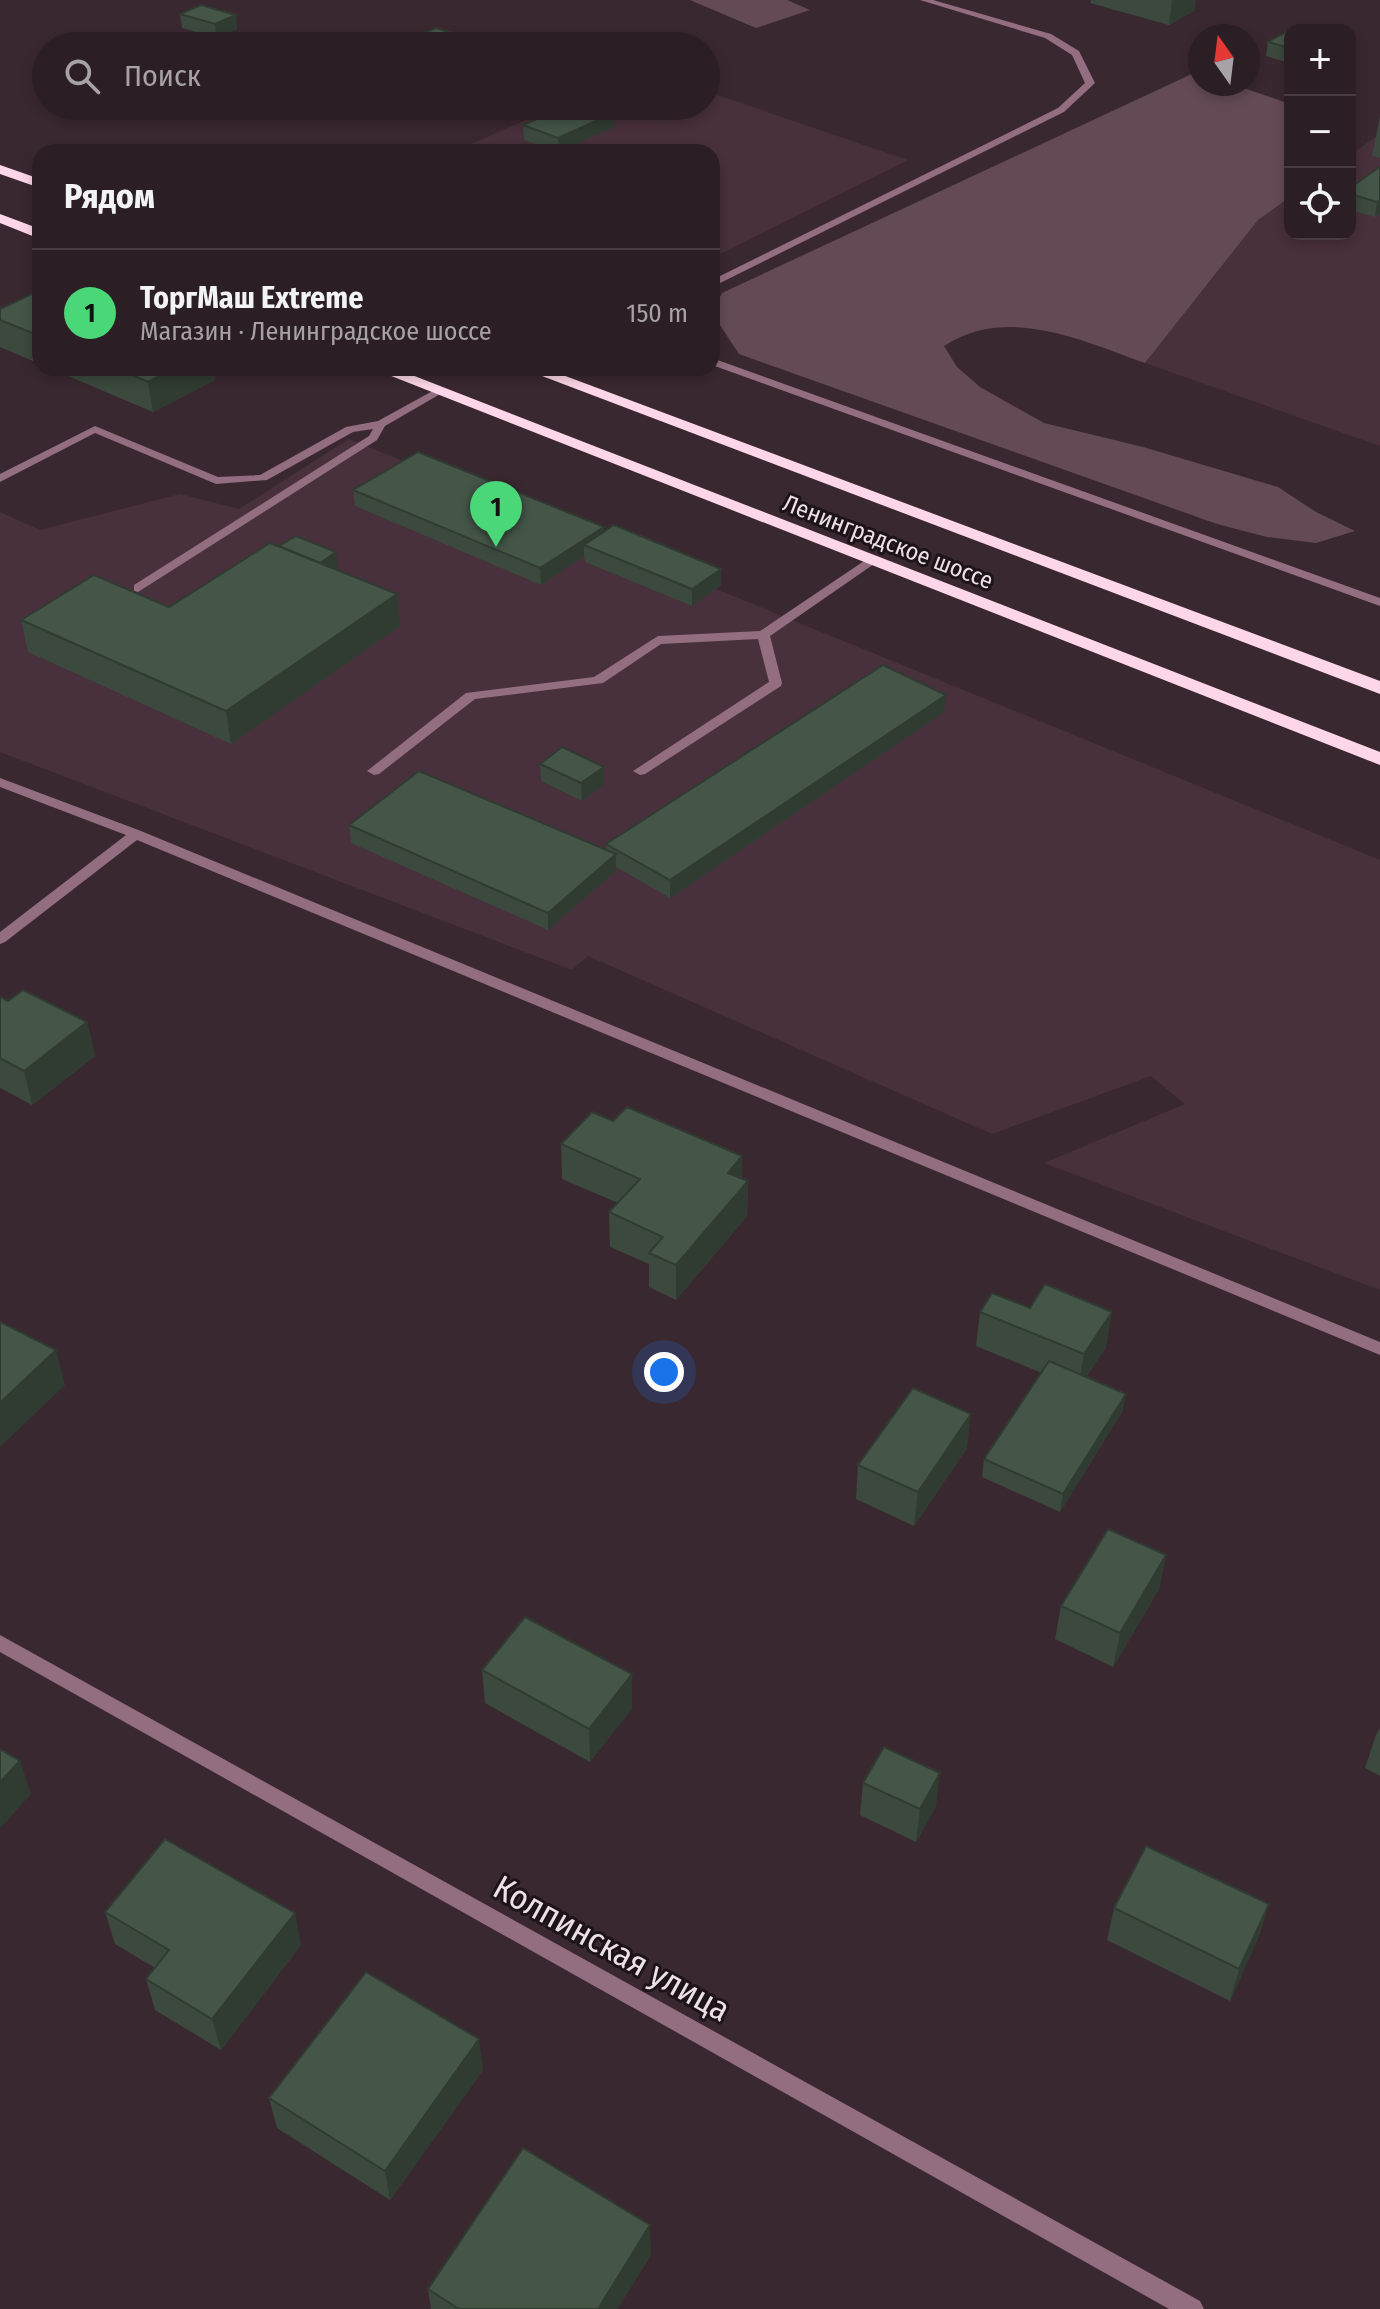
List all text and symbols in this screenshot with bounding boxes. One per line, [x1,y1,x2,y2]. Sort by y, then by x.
north arrow [1188,24,1260,96]
map controls [1284,24,1356,240]
button: + [1284,24,1356,96]
search box [32,32,720,120]
icon: search [60,54,104,98]
text: Поиск [124,58,201,94]
button: − [1284,96,1356,168]
button: locate [1284,168,1356,240]
text: Рядом [64,176,155,217]
text: ТоргМаш Extreme [140,280,363,316]
text: 1 [85,298,96,329]
text: 150 m [626,298,688,329]
text: Магазин · Ленинградское шоссе [140,316,492,347]
pin: 1 [470,481,522,547]
street label: Ленинградское шоссе [779,489,997,595]
your location [644,1352,684,1392]
street label: Колпинская улица [486,1867,737,2030]

